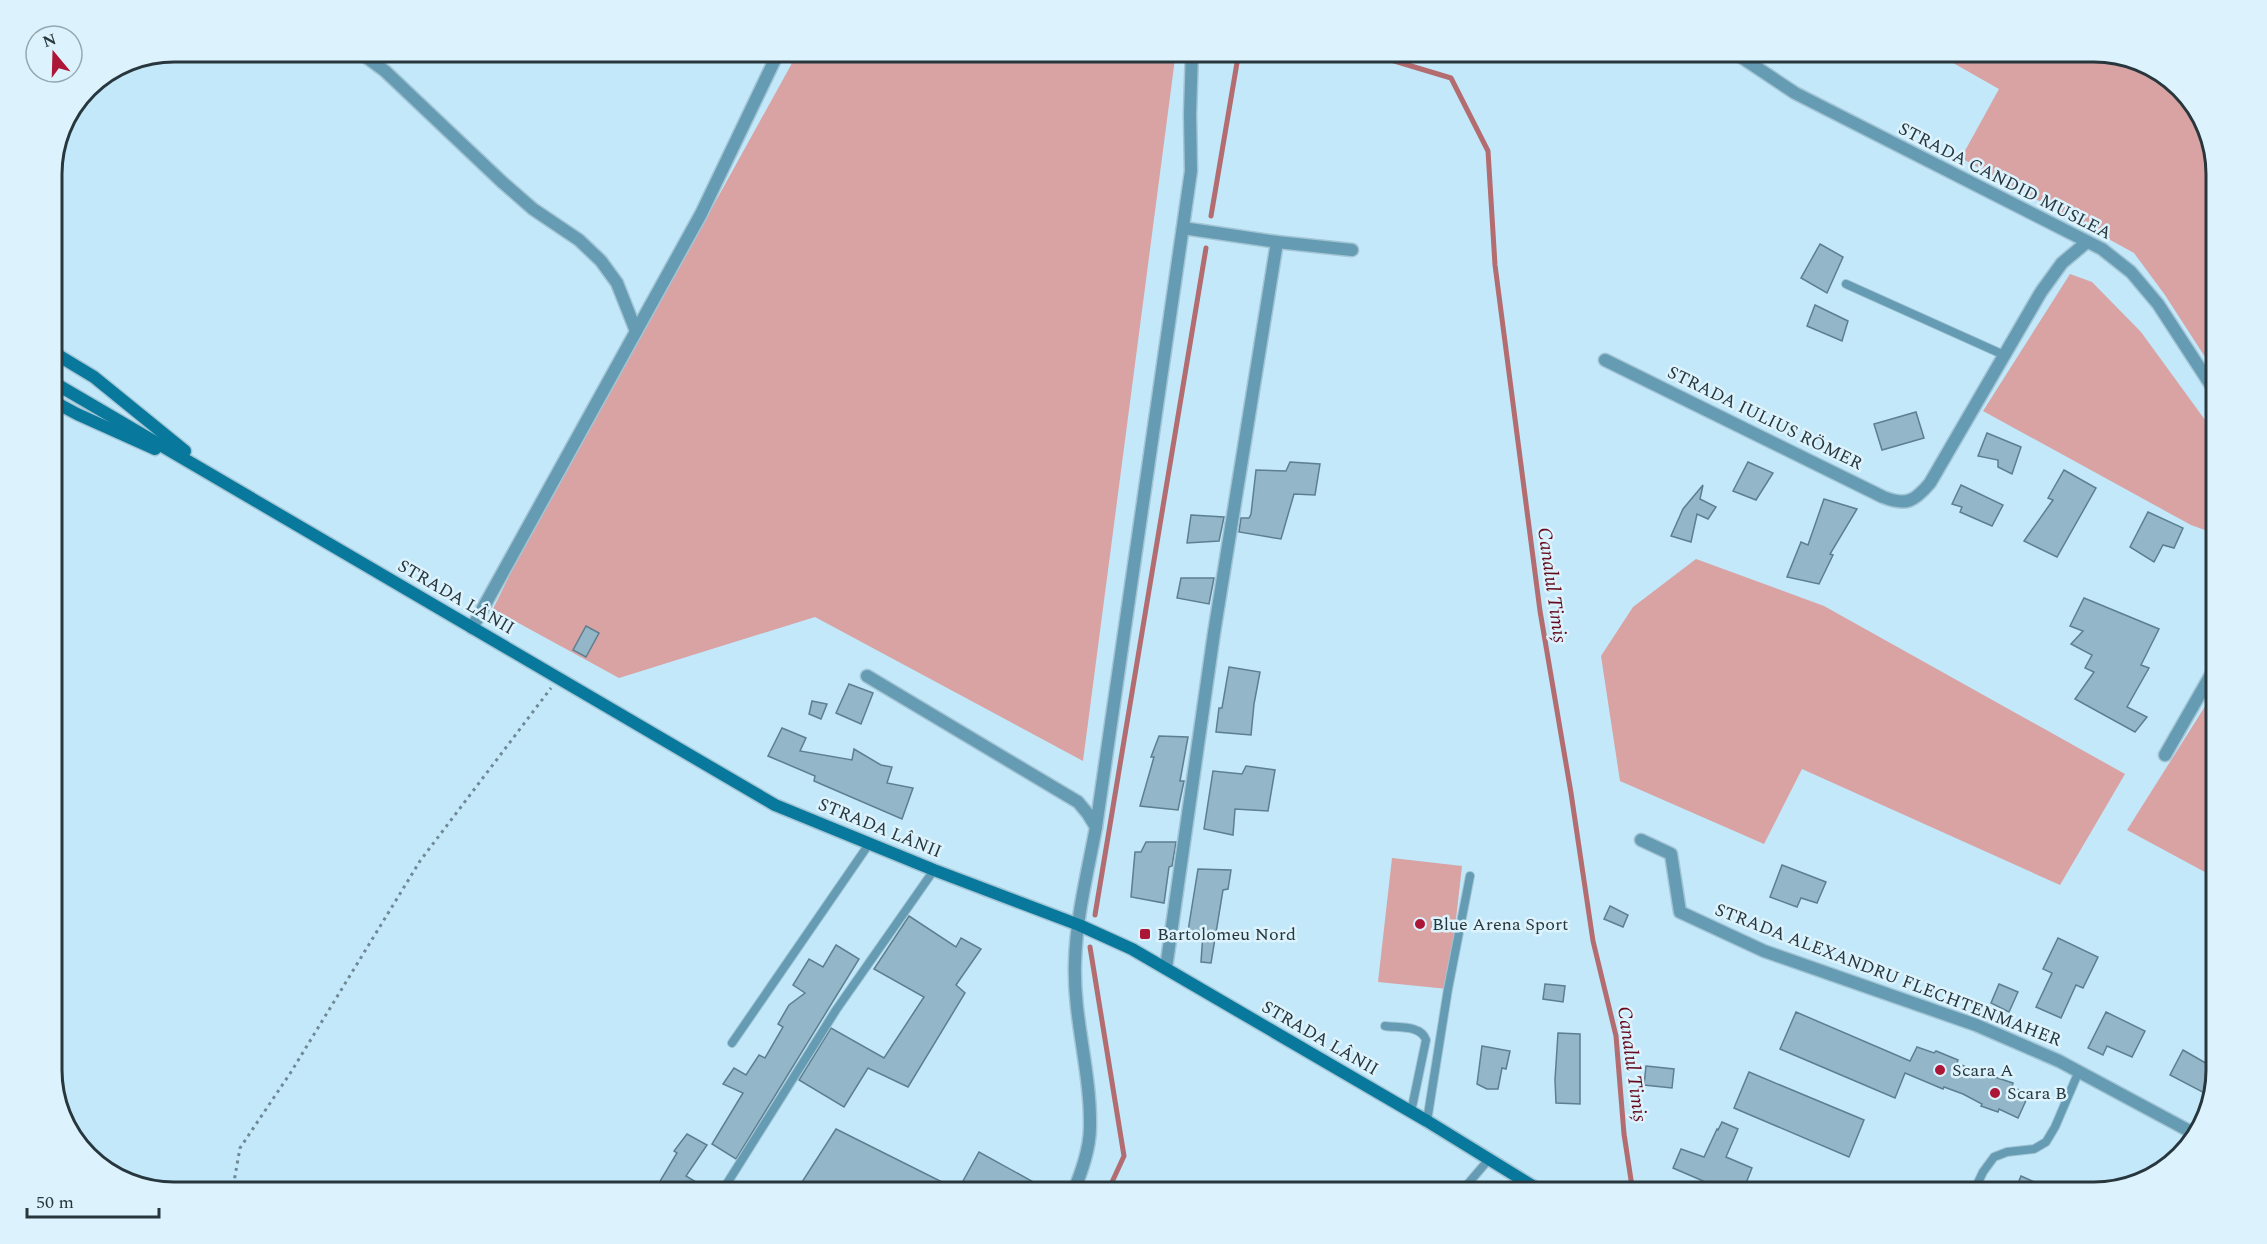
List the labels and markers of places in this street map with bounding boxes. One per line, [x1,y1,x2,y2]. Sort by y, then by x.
place label: Blue Arena Sport [1432,911,1568,938]
marker: Blue Arena Sport [1413,917,1427,931]
place label: Bartolomeu Nord [1157,921,1296,948]
marker: Bartolomeu Nord [1138,927,1152,941]
place label: Scara A [1952,1057,2013,1084]
marker: Scara A [1933,1063,1947,1077]
place label: Scara B [2007,1080,2067,1107]
marker: Scara B [1988,1086,2002,1100]

